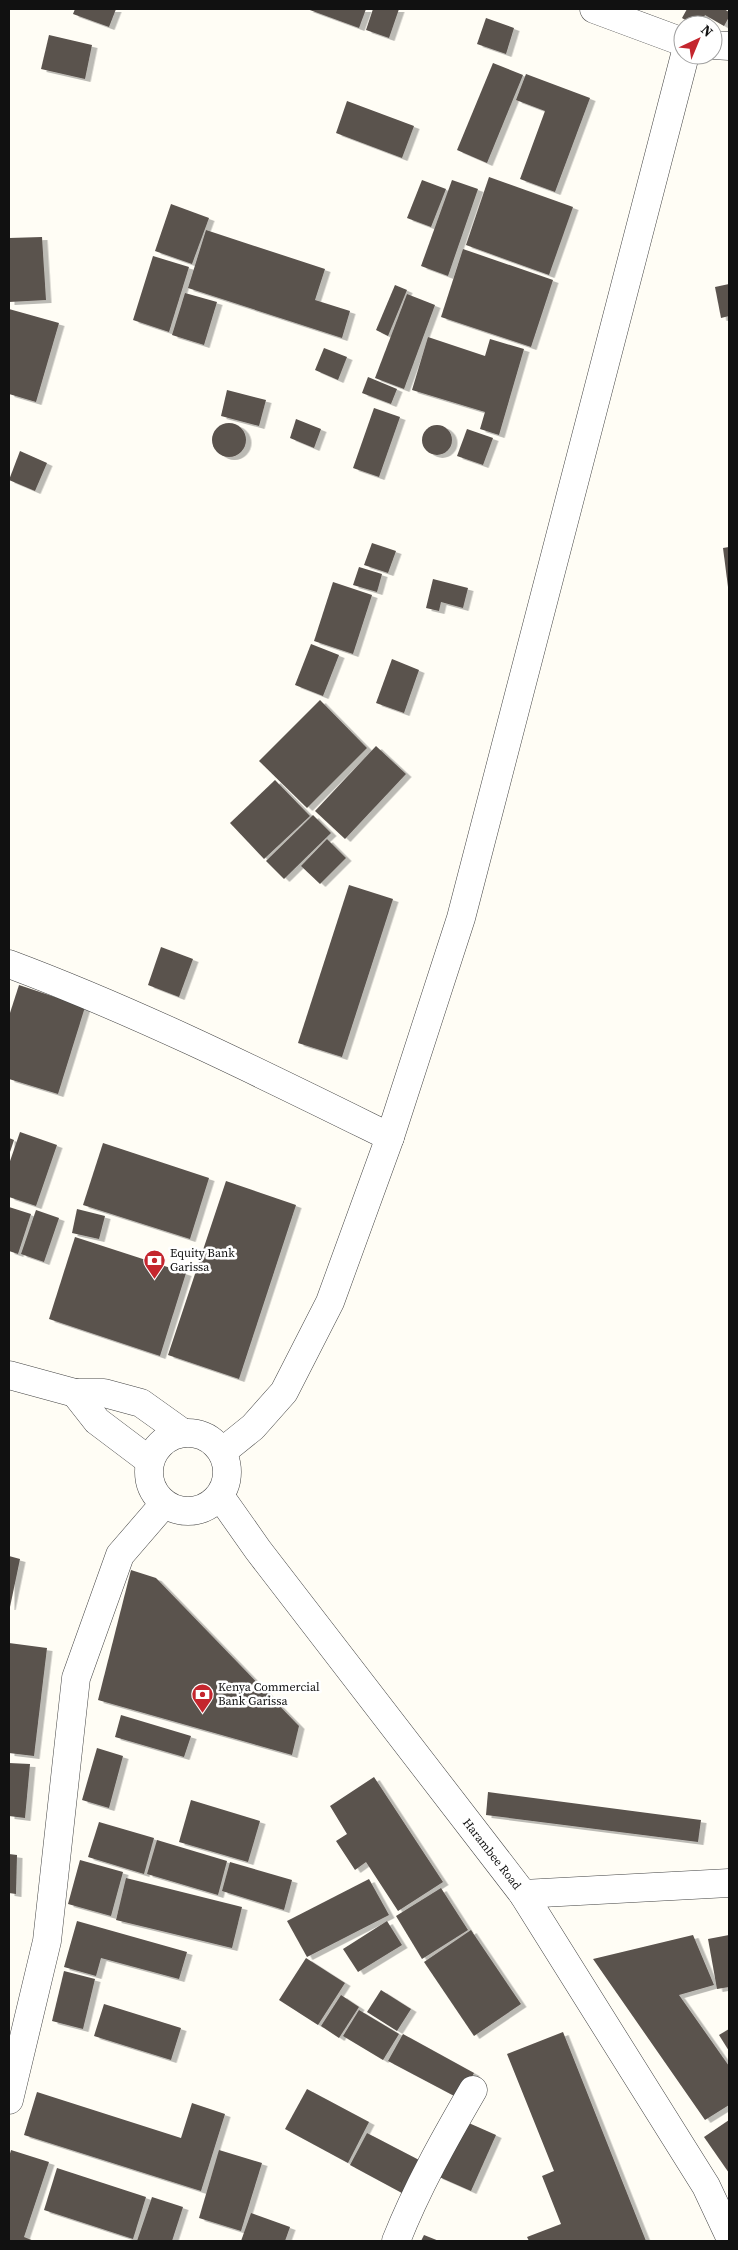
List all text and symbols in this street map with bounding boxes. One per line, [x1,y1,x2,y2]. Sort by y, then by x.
north arrow [673,15,723,65]
text: N [696,20,718,41]
place label: Equity Bank Garissa [170,1245,235,1275]
bank icon: Equity Bank Garissa [142,1248,166,1279]
place label: Kenya Commercial Bank Garissa [218,1679,320,1709]
bank icon: Kenya Commercial Bank Garissa [190,1682,214,1713]
street label: Harambee Road [459,1815,525,1893]

